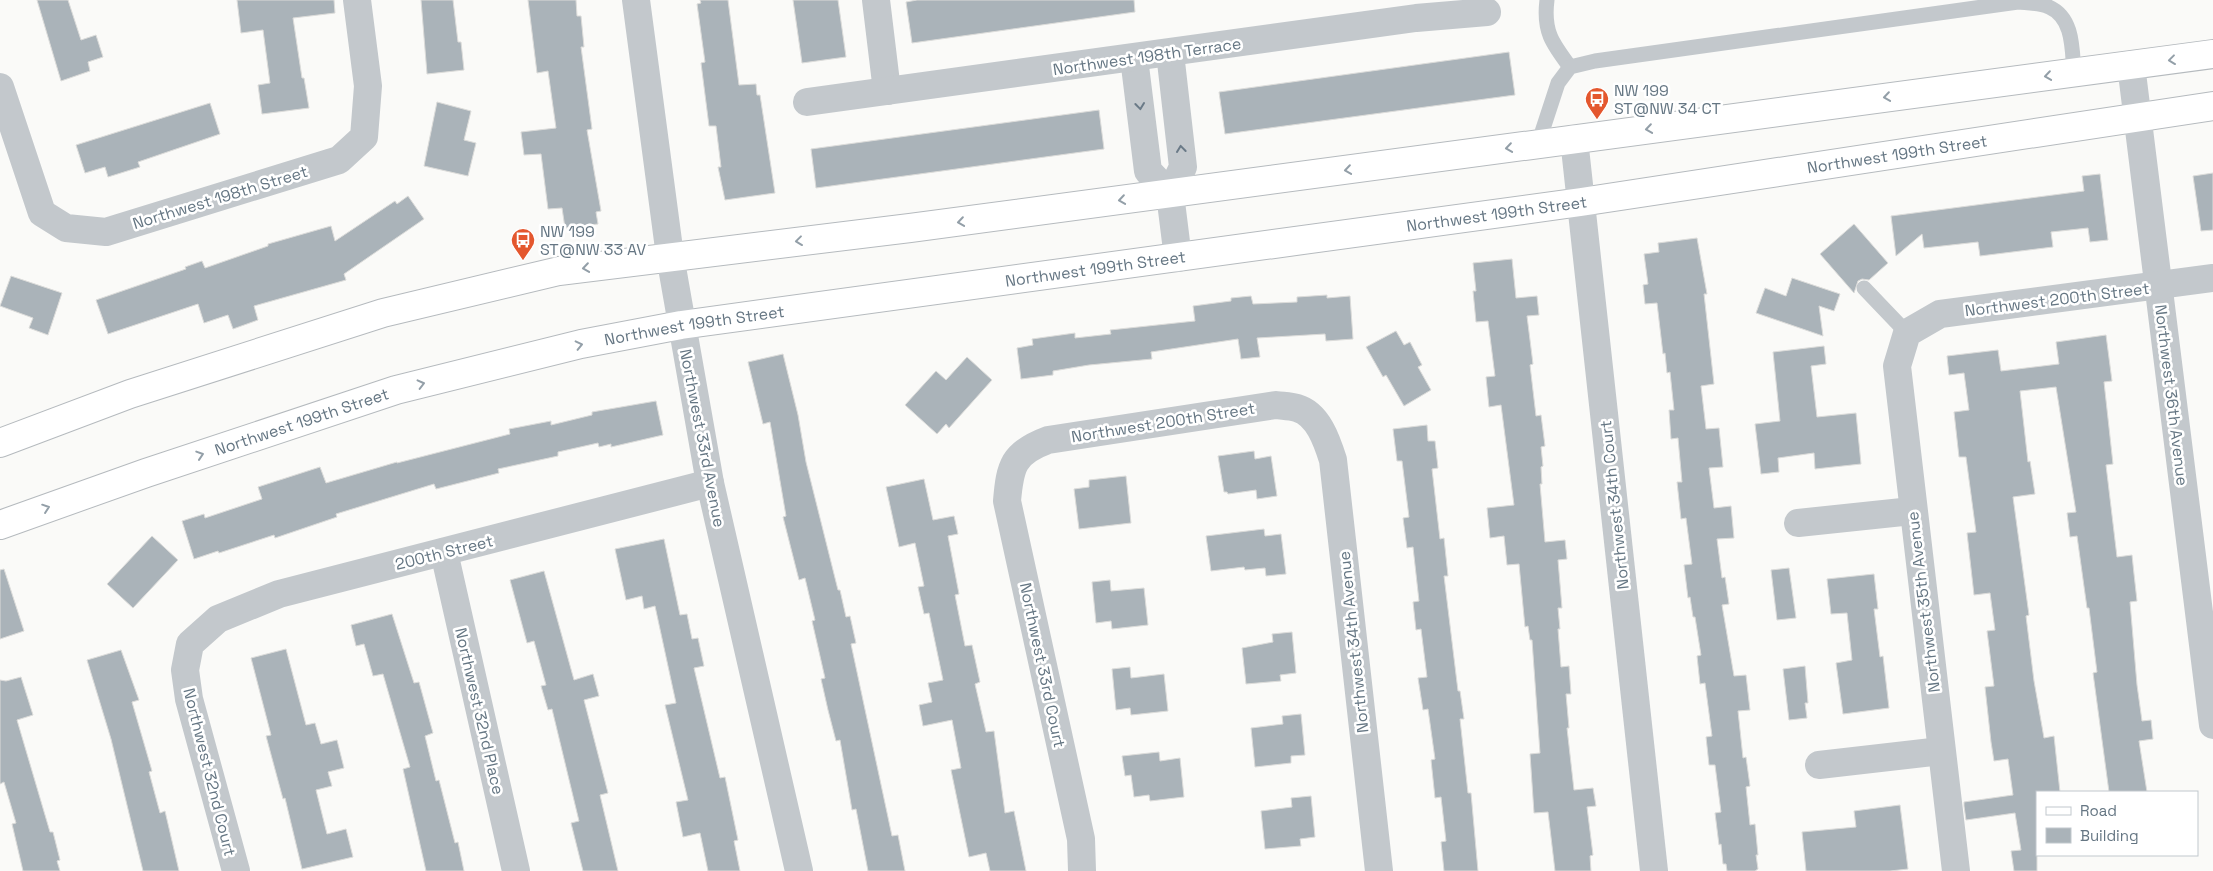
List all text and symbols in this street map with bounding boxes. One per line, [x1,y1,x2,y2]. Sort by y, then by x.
street label: Northwest 198th Terrace [1052,33,1243,80]
one-way arrow [2168,54,2176,64]
one-way arrow [2044,70,2052,81]
place label: NW 199 ST@NW 34 CT [1614,80,1721,119]
bus stop icon: NW 199 ST@NW 34 CT [1584,86,1610,120]
one-way arrow [1883,92,1891,102]
one-way arrow [1134,103,1145,111]
one-way arrow [1644,123,1652,134]
street label: Northwest 199th Street [1806,130,1989,179]
one-way arrow [1504,142,1512,153]
one-way arrow [1176,144,1187,152]
street label: Northwest 198th Street [130,161,310,234]
one-way arrow [1343,164,1351,175]
street label: Northwest 199th Street [1405,191,1588,237]
one-way arrow [1117,195,1126,205]
one-way arrow [956,216,964,227]
place label: NW 199 ST@NW 33 AV [540,221,646,260]
bus stop icon: NW 199 ST@NW 33 AV [510,227,536,261]
one-way arrow [795,235,803,246]
street label: Northwest 199th Street [1004,246,1187,292]
one-way arrow [582,262,590,272]
street label: Northwest 200th Street [1964,278,2151,321]
street label: Northwest 199th Street [603,301,786,350]
street label: Northwest 36th Avenue [2150,303,2193,487]
one-way arrow [574,340,583,351]
street label: Northwest 33rd Avenue [675,347,730,529]
one-way arrow [416,379,425,390]
street label: Northwest 199th Street [212,383,392,460]
street label: Northwest 200th Street [1070,398,1256,447]
street label: Northwest 34th Court [1595,419,1634,590]
one-way arrow [195,451,203,461]
one-way arrow [41,504,50,514]
street label: Northwest 35th Avenue [1902,510,1945,694]
street label: 200th Street [393,530,495,575]
street label: Northwest 34th Avenue [1334,550,1373,734]
street label: Northwest 33rd Court [1015,581,1070,750]
street label: Northwest 32nd Place [450,626,509,797]
street label: Northwest 32nd Court [178,686,241,858]
legend [2036,791,2198,856]
text: Road [2080,801,2117,820]
text: Building [2080,826,2139,845]

